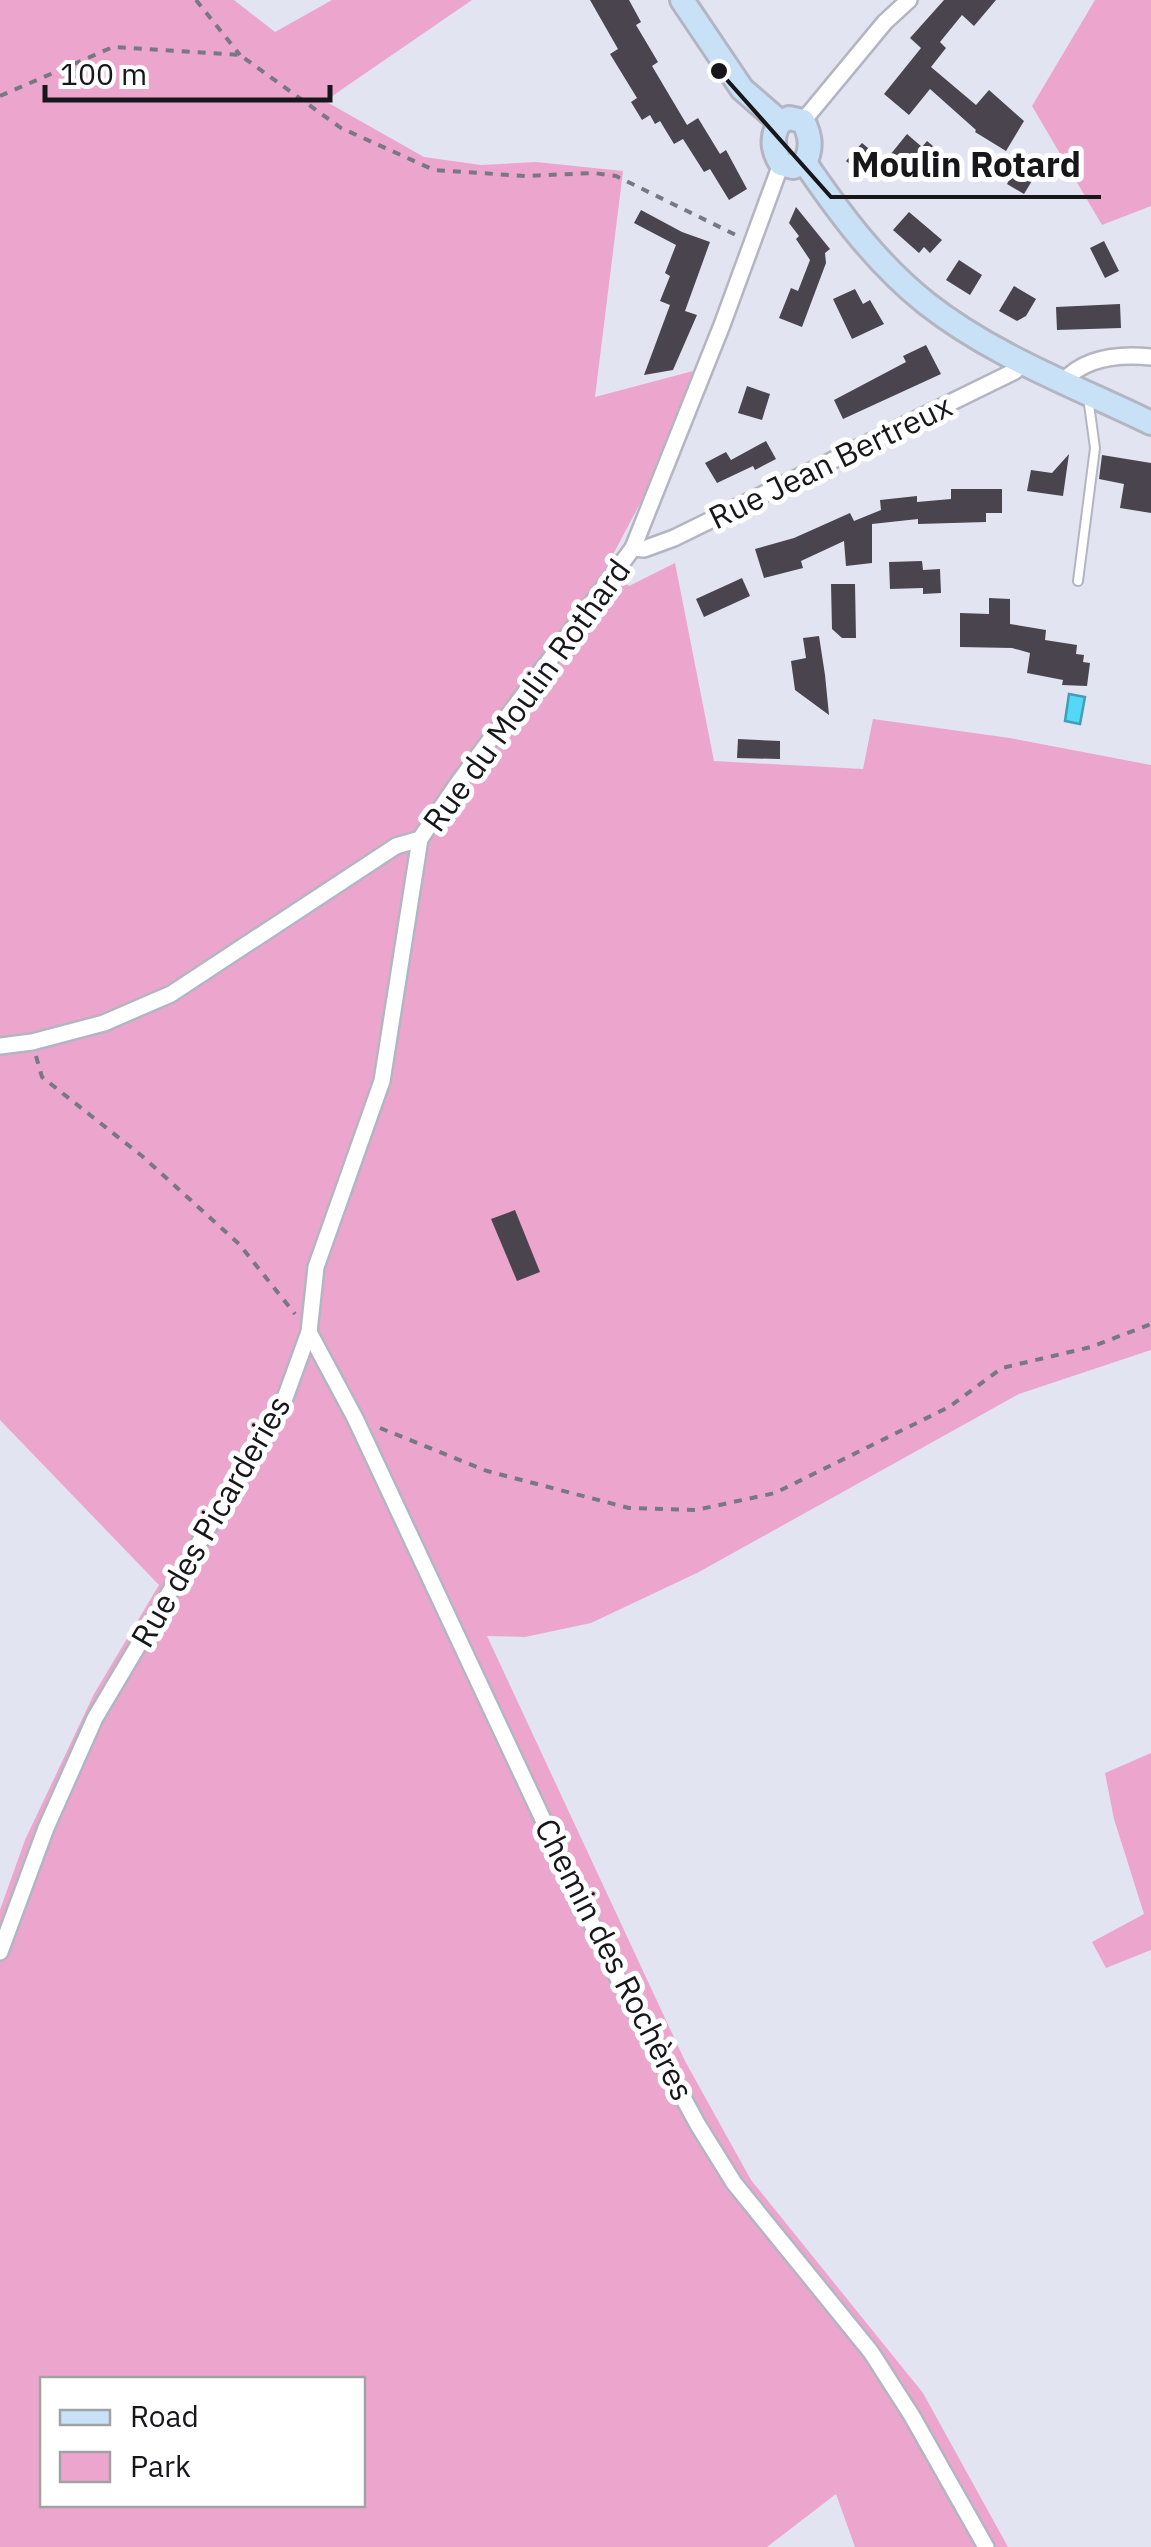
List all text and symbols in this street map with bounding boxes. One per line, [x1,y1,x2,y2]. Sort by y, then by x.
scale bar [45,40,330,102]
text: 100 m [60,54,147,93]
callout: Moulin Rotard [831,132,1101,197]
text: Moulin Rotard [851,141,1081,187]
street label: Rue Jean Bertreux [701,384,959,538]
street label: Rue du Moulin Rothard [413,550,639,840]
street label: Rue des Picarderies [121,1387,299,1655]
street label: Chemin des Rochères [526,1811,704,2107]
legend [40,2377,365,2507]
text: Road [130,2396,199,2435]
text: Park [130,2446,191,2485]

